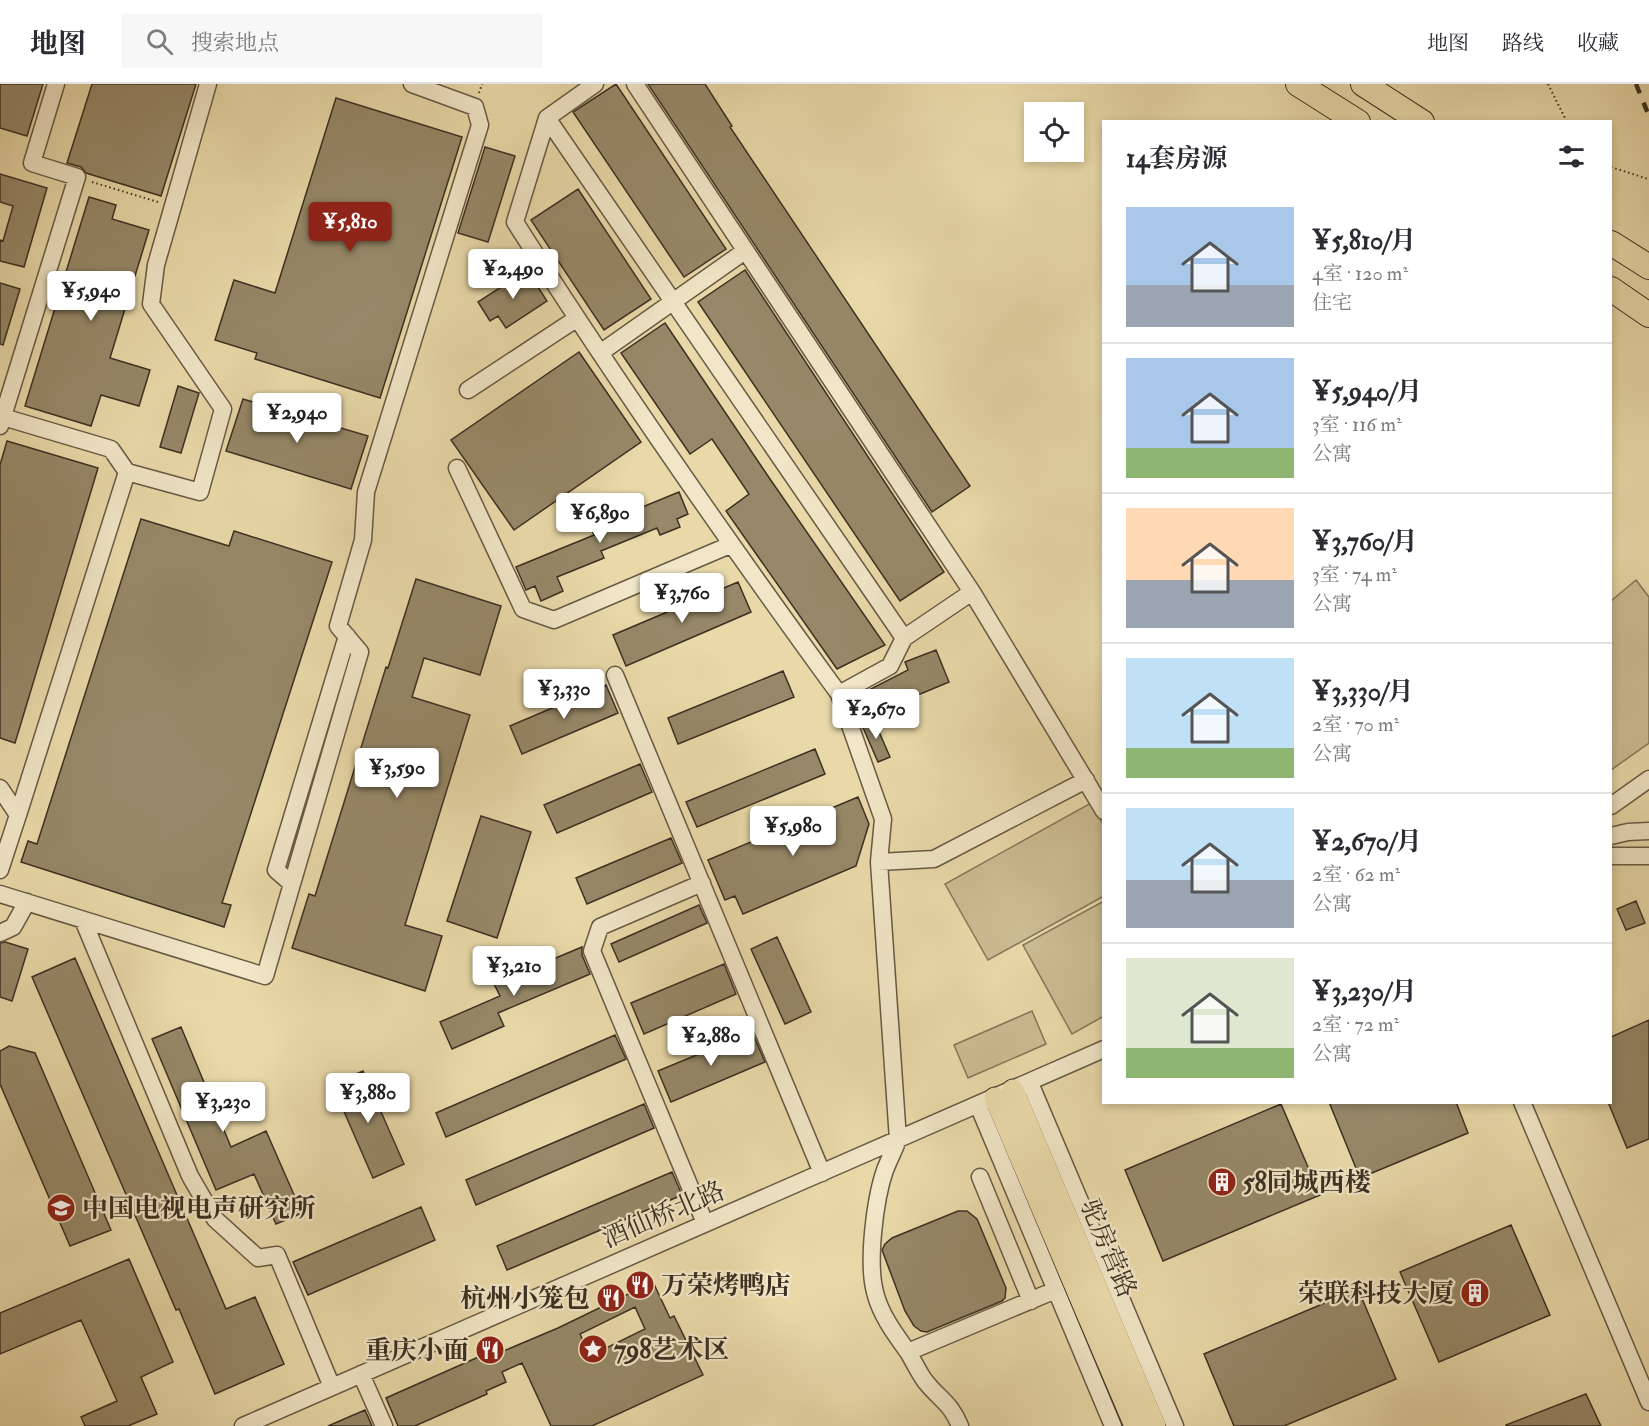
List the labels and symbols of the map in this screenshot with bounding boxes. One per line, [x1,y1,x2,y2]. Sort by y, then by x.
pin: ¥5,810 [301,202,399,253]
pin: ¥2,490 [464,249,562,300]
pin: ¥5,940 [42,271,140,322]
pin: ¥2,940 [248,393,346,444]
pin: ¥6,890 [551,493,649,544]
pin: ¥3,760 [633,573,731,624]
pin: ¥3,330 [515,669,613,720]
pin: ¥2,670 [827,689,925,740]
pin: ¥3,590 [348,748,446,799]
pin: ¥5,980 [744,806,842,857]
pin: ¥3,210 [465,946,563,997]
pin: ¥2,880 [662,1016,760,1067]
pin: ¥3,880 [319,1073,417,1124]
pin: ¥3,230 [174,1082,272,1133]
building icon: 58同城西楼 [1206,1166,1238,1198]
place label: 58同城西楼 [1243,1167,1371,1199]
street label: 酒仙桥北路 [597,1175,729,1255]
school or university icon: 中国电视电声研究所 [45,1192,77,1224]
place label: 中国电视电声研究所 [82,1193,316,1225]
street label: 驼房营路 [1073,1194,1143,1303]
restaurant icon: 万荣烤鸭店 [624,1269,656,1301]
place label: 万荣烤鸭店 [661,1270,791,1302]
building icon: 荣联科技大厦 [1459,1277,1491,1309]
place label: 荣联科技大厦 [1298,1278,1454,1310]
restaurant icon: 杭州小笼包 [595,1282,627,1314]
place label: 杭州小笼包 [460,1283,590,1315]
place icon: 798艺术区 [577,1333,609,1365]
restaurant icon: 重庆小面 [474,1334,506,1366]
place label: 798艺术区 [614,1334,729,1366]
place label: 重庆小面 [365,1335,469,1367]

